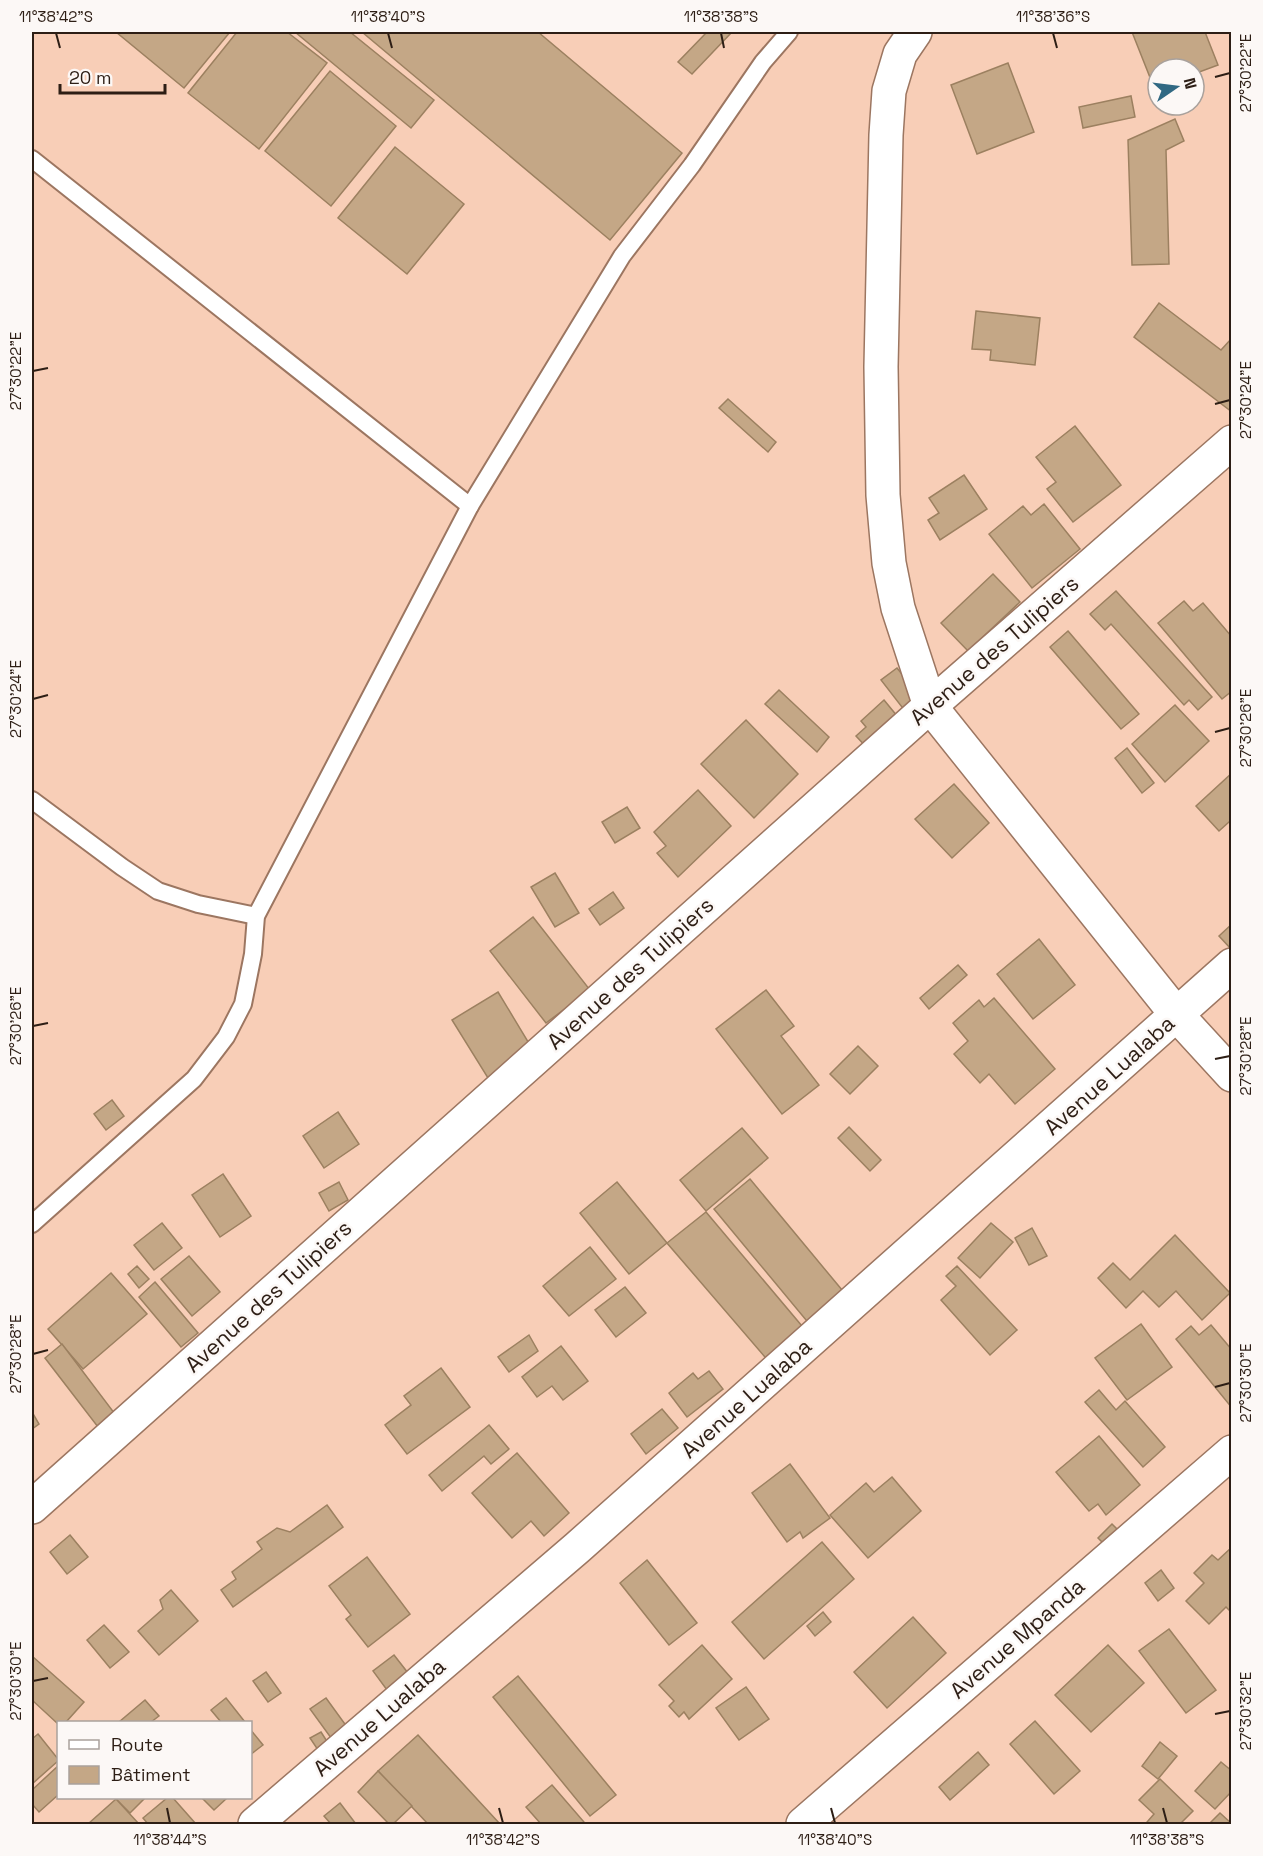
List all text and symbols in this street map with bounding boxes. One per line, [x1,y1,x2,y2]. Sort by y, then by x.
text: 11°38'42"S [19,7,93,26]
text: 11°38'40"S [351,7,425,26]
text: 11°38'38"S [684,7,758,26]
text: 11°38'36"S [1016,7,1090,26]
text: 27°30'22"E [1236,34,1255,112]
scale bar [60,57,165,95]
north arrow [1146,57,1206,117]
text: 20 m [69,66,112,89]
text: N [1179,76,1202,91]
text: 27°30'22"E [6,332,25,410]
text: 27°30'24"E [1236,361,1255,439]
street label: Avenue des Tulipiers [904,569,1084,731]
text: 27°30'24"E [6,660,25,738]
text: 27°30'26"E [1236,689,1255,767]
street label: Avenue des Tulipiers [541,891,719,1055]
text: 27°30'26"E [6,987,25,1065]
street label: Avenue Lualaba [1038,1009,1180,1141]
text: 27°30'28"E [1236,1017,1255,1095]
street label: Avenue des Tulipiers [179,1214,357,1378]
text: 27°30'28"E [6,1315,25,1393]
street label: Avenue Lualaba [675,1332,817,1464]
text: 27°30'30"E [1236,1343,1255,1423]
street label: Avenue Mpanda [944,1572,1090,1704]
text: 27°30'30"E [6,1641,25,1721]
street label: Avenue Lualaba [307,1652,451,1782]
text: 27°30'32"E [1236,1672,1255,1750]
legend [57,1721,252,1799]
text: Route [111,1733,163,1756]
text: Bâtiment [111,1763,191,1786]
text: 11°38'44"S [133,1830,207,1849]
text: 11°38'42"S [466,1830,540,1849]
text: 11°38'40"S [798,1830,872,1849]
text: 11°38'38"S [1130,1830,1204,1849]

